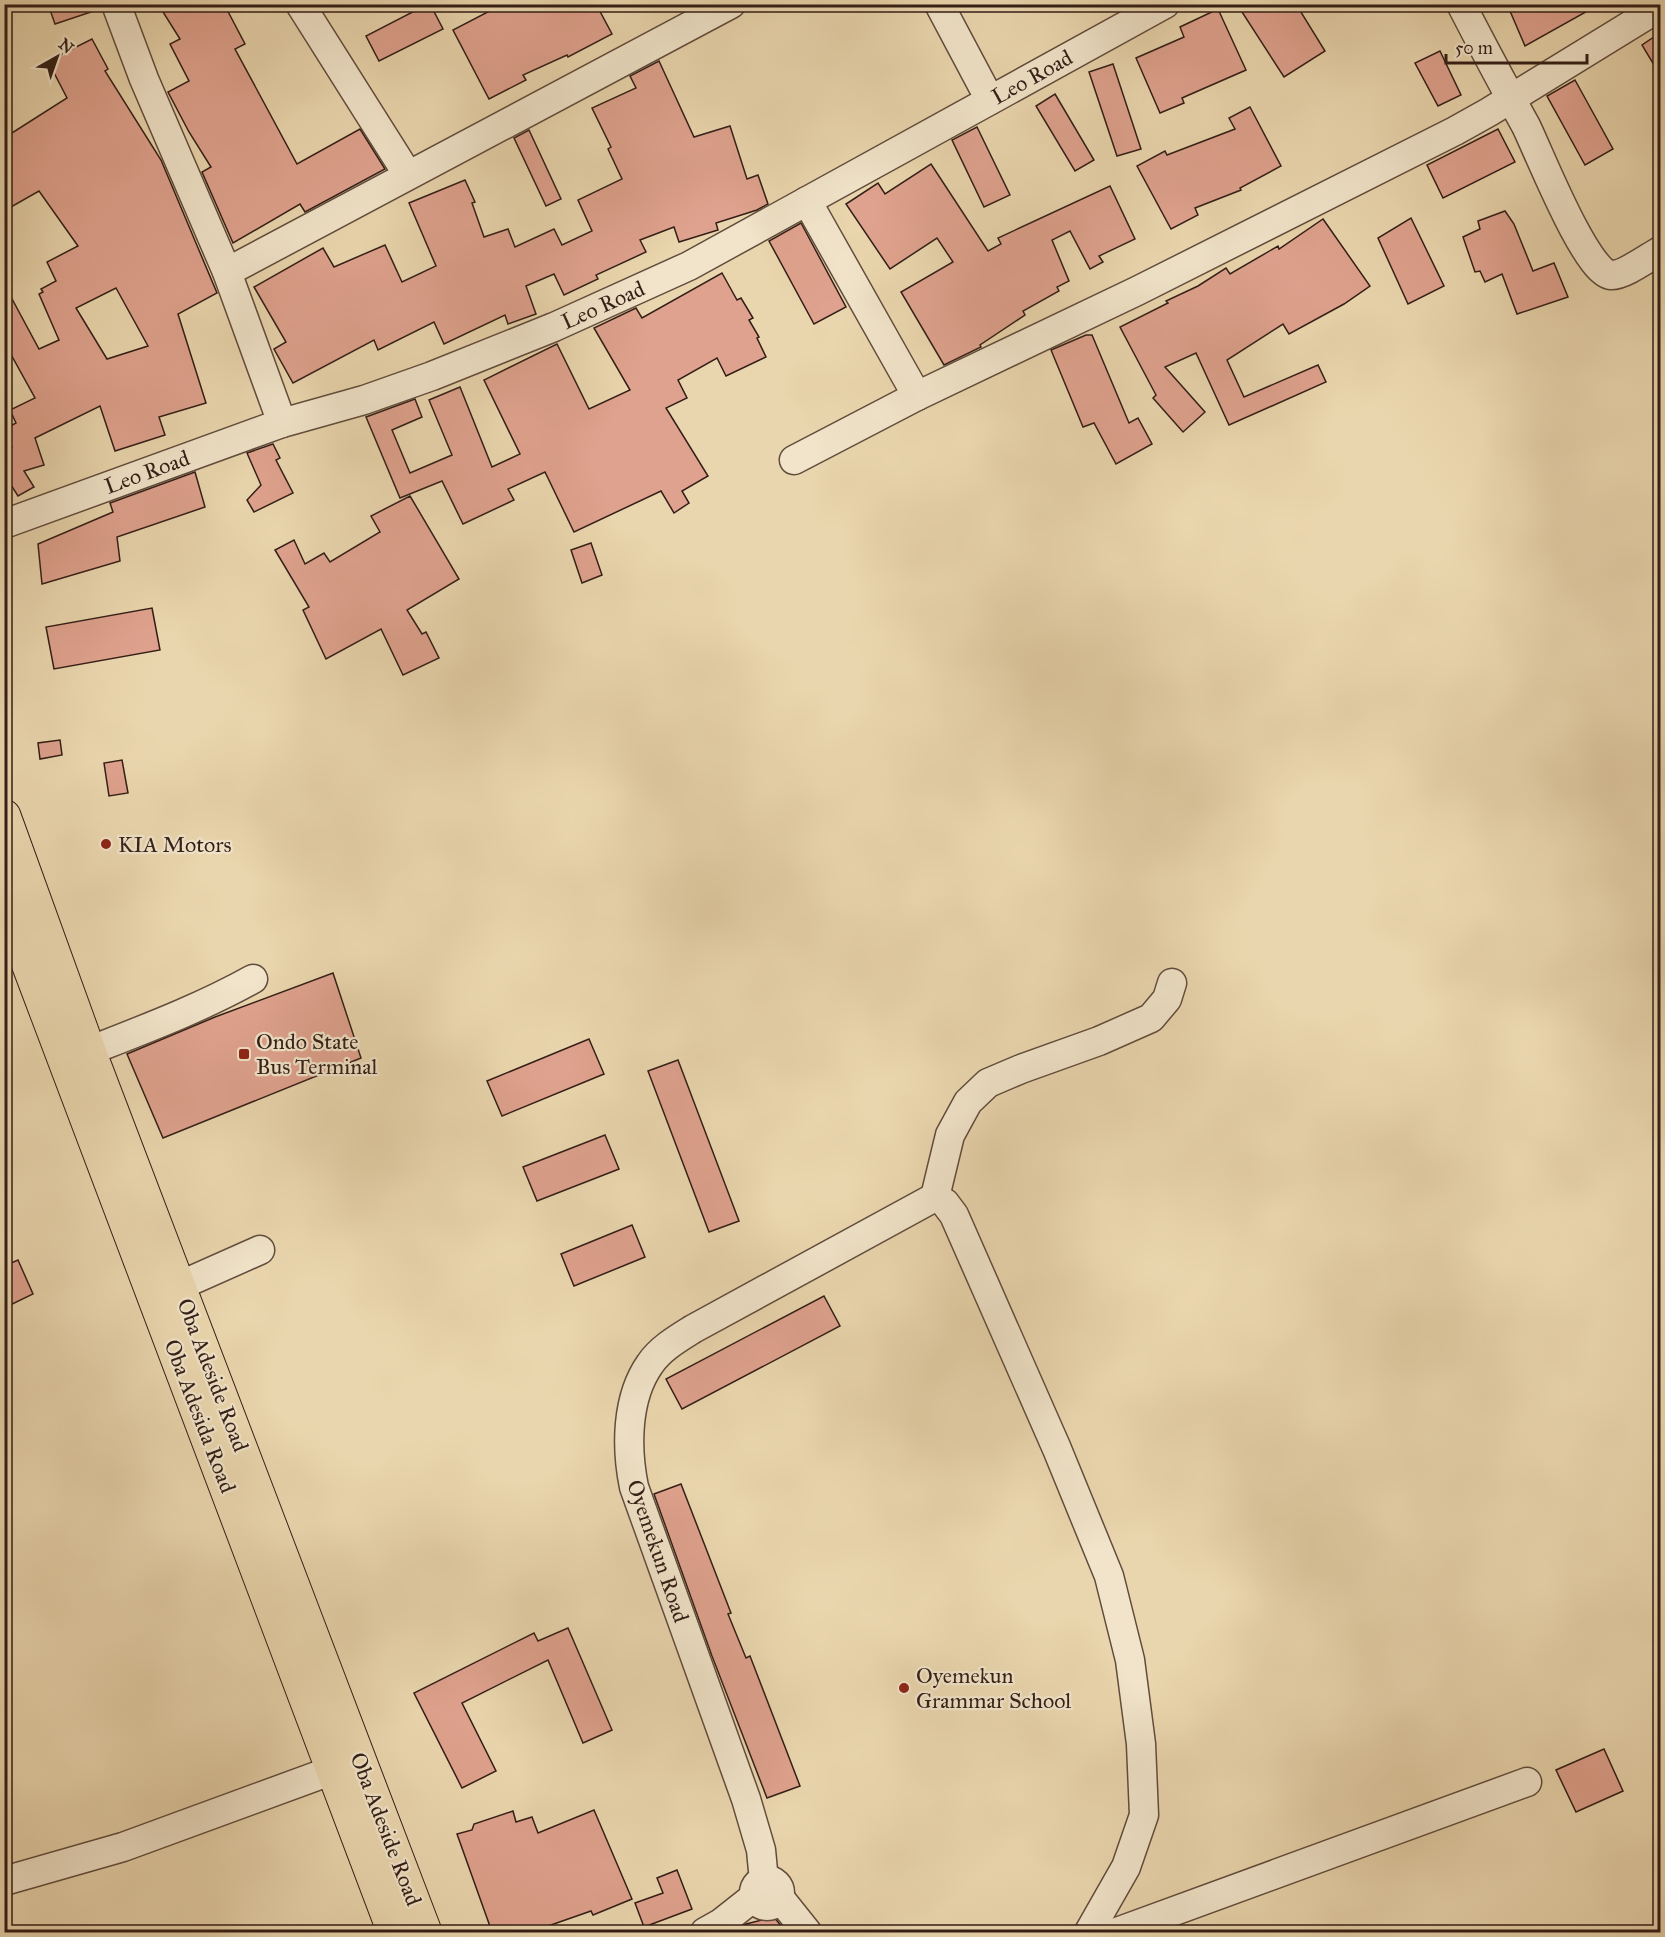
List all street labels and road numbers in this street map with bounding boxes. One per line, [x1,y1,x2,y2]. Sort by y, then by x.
street label: Leo Road [987,44,1077,110]
street label: Leo Road [557,275,649,335]
street label: Leo Road [101,444,193,500]
street label: Oba Adeside Road [171,1294,255,1456]
street label: Oba Adesida Road [158,1335,242,1497]
street label: Oyemekun Road [621,1476,695,1626]
street label: Oba Adeside Road [344,1748,428,1910]

